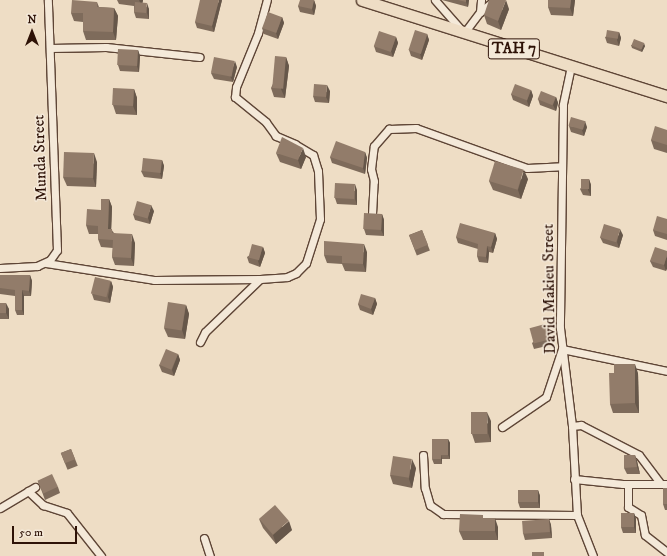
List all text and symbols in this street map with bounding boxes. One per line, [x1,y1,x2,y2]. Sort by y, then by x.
north arrow [12,12,52,52]
text: N [27,13,37,27]
road number: TAH 7 [487,36,541,62]
street label: Munda Street [29,114,51,202]
street label: David Makieu Street [538,224,560,354]
scale bar [14,518,79,544]
text: 50 m [19,525,43,540]

